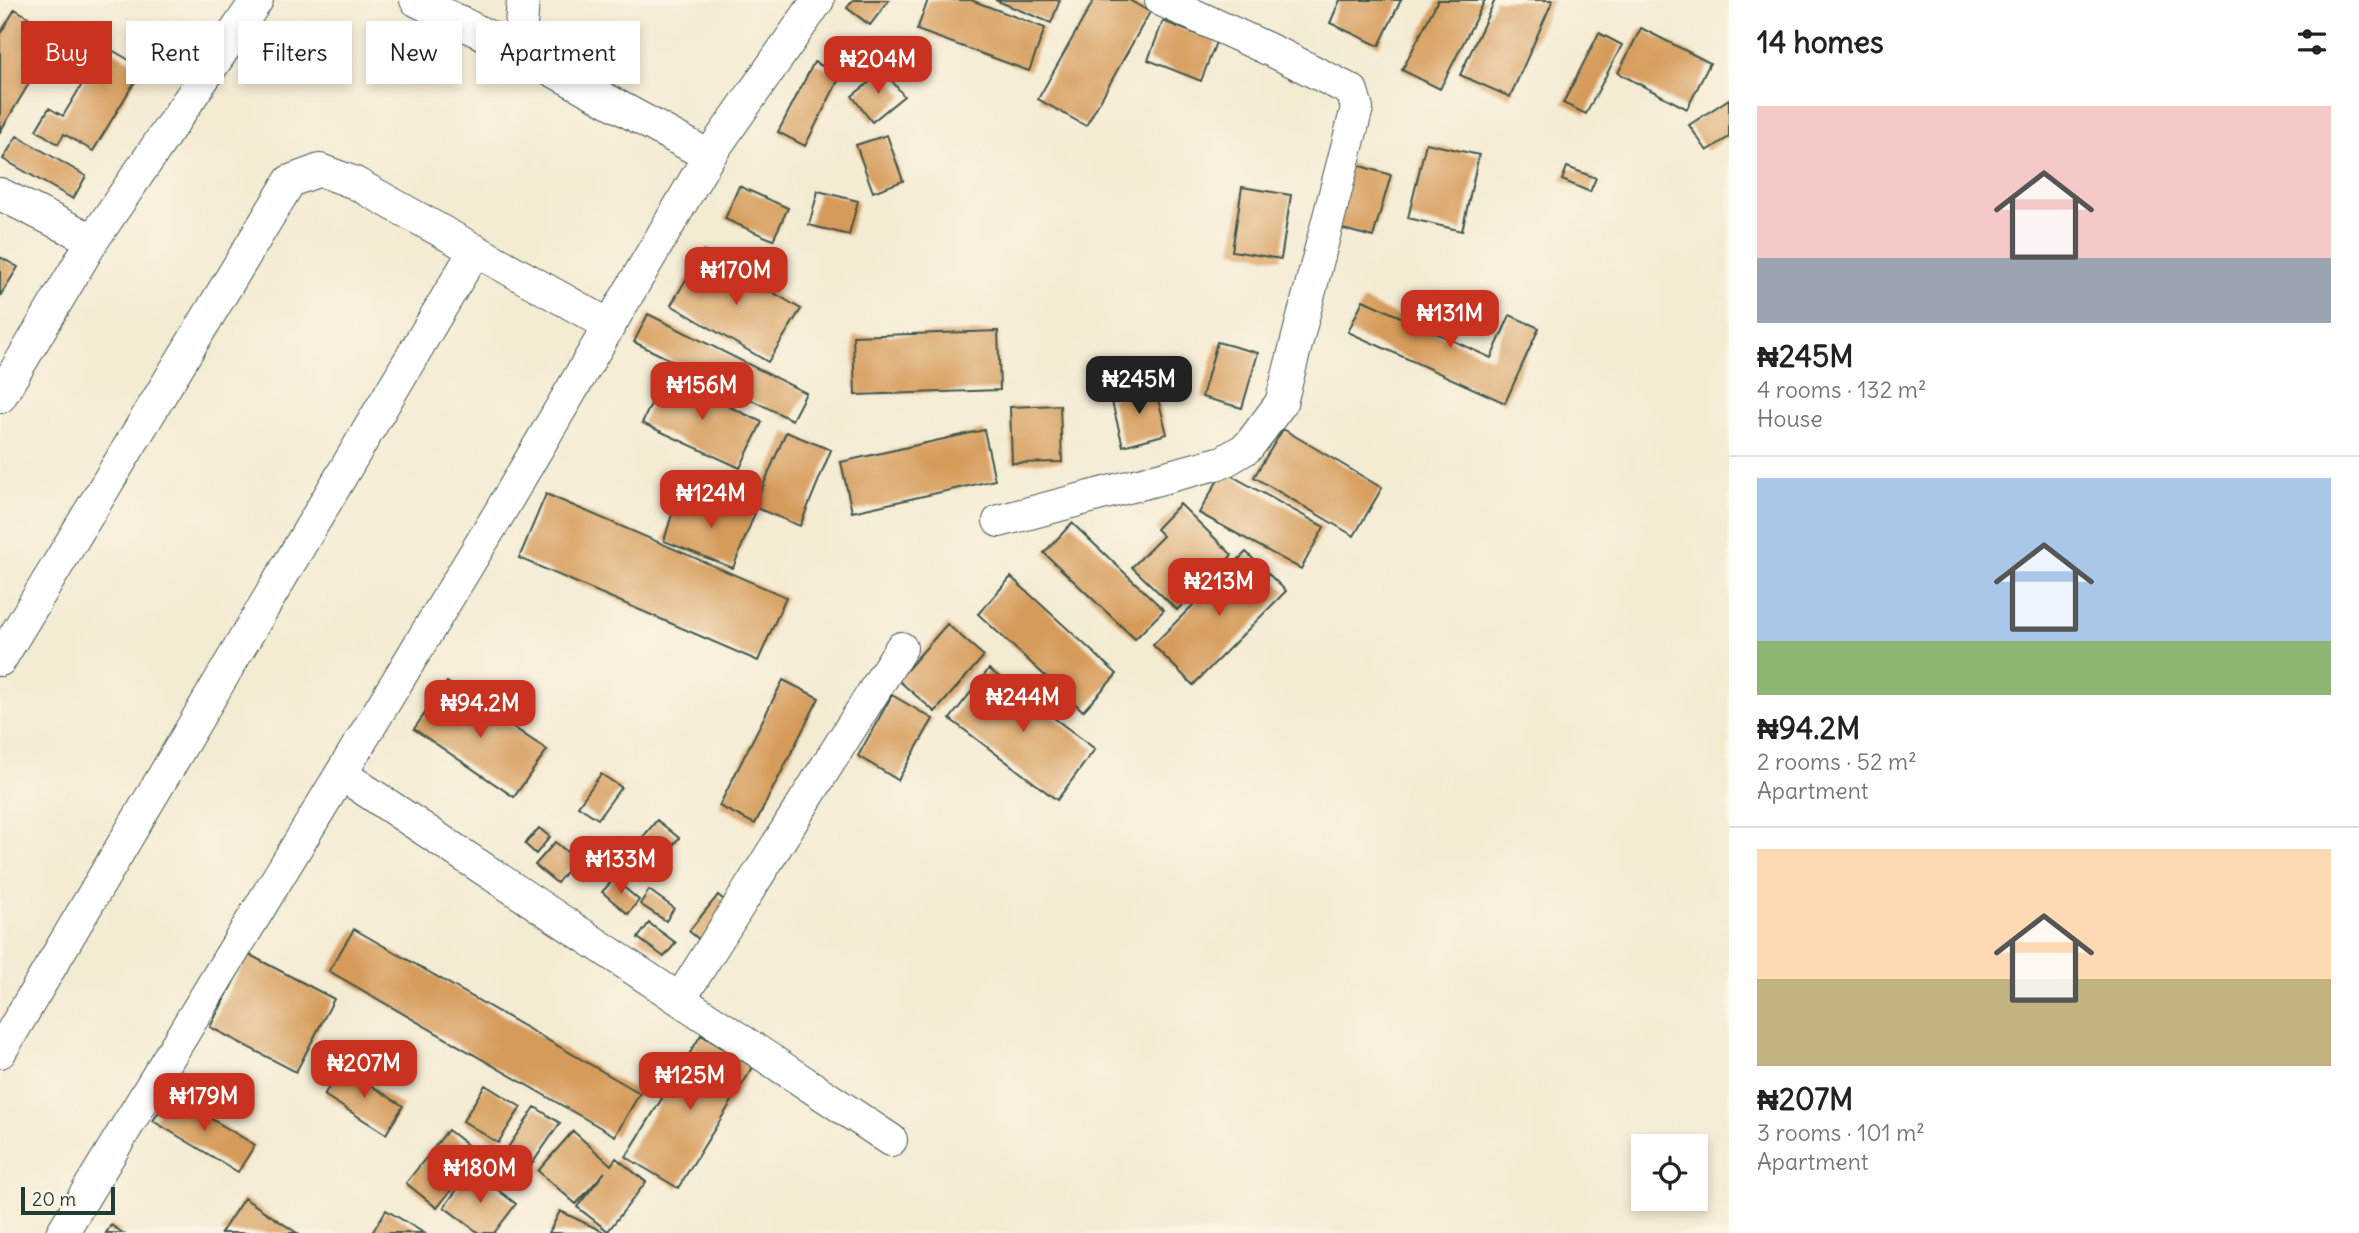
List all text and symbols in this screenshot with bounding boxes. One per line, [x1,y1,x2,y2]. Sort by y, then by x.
chip: Buy [21,21,112,84]
chip: Rent [126,21,224,84]
chip: Filters [238,21,352,84]
chip: New [366,21,462,84]
chip: Apartment [476,21,640,84]
text: 14 homes [1757,23,1884,61]
icon: filters [2293,23,2331,61]
pin: ₦204M [829,36,927,96]
text: ₦204M [840,44,916,73]
icon: home [1981,152,2107,278]
pin: ₦170M [687,247,785,307]
text: ₦170M [701,255,771,284]
pin: ₦131M [1401,290,1499,350]
text: ₦131M [1417,298,1483,327]
text: ₦245M [1757,337,1854,375]
pin: ₦245M [1090,356,1188,416]
pin: ₦156M [653,362,751,422]
text: ₦245M [1102,364,1176,393]
text: ₦156M [667,370,737,399]
text: 4 rooms · 132 m² [1757,375,1927,404]
text: House [1757,404,1823,433]
pin: ₦124M [662,470,760,530]
text: ₦124M [676,478,746,507]
icon: home [1981,524,2107,650]
pin: ₦213M [1170,558,1268,618]
text: ₦213M [1184,566,1254,595]
pin: ₦244M [974,674,1072,734]
pin: ₦94.2M [423,680,537,740]
text: ₦244M [986,682,1060,711]
text: ₦94.2M [440,688,520,717]
text: ₦94.2M [1757,709,1860,747]
text: 2 rooms · 52 m² [1757,747,1917,776]
text: Apartment [1757,776,1869,805]
pin: ₦133M [572,836,670,896]
text: ₦133M [586,844,656,873]
icon: home [1981,895,2107,1021]
pin: ₦207M [315,1040,413,1100]
text: ₦207M [327,1048,401,1077]
pin: ₦125M [641,1052,739,1112]
text: ₦125M [655,1060,725,1089]
pin: ₦179M [155,1074,253,1133]
text: ₦207M [1757,1080,1854,1118]
text: ₦179M [170,1081,238,1110]
text: 3 rooms · 101 m² [1757,1118,1925,1147]
map controls [1631,1134,1708,1211]
button: locate [1631,1134,1708,1211]
pin: ₦180M [431,1146,529,1205]
text: Apartment [1757,1147,1869,1176]
text: ₦180M [444,1153,516,1182]
scale bar [21,1184,116,1216]
text: 20 m [32,1187,76,1211]

